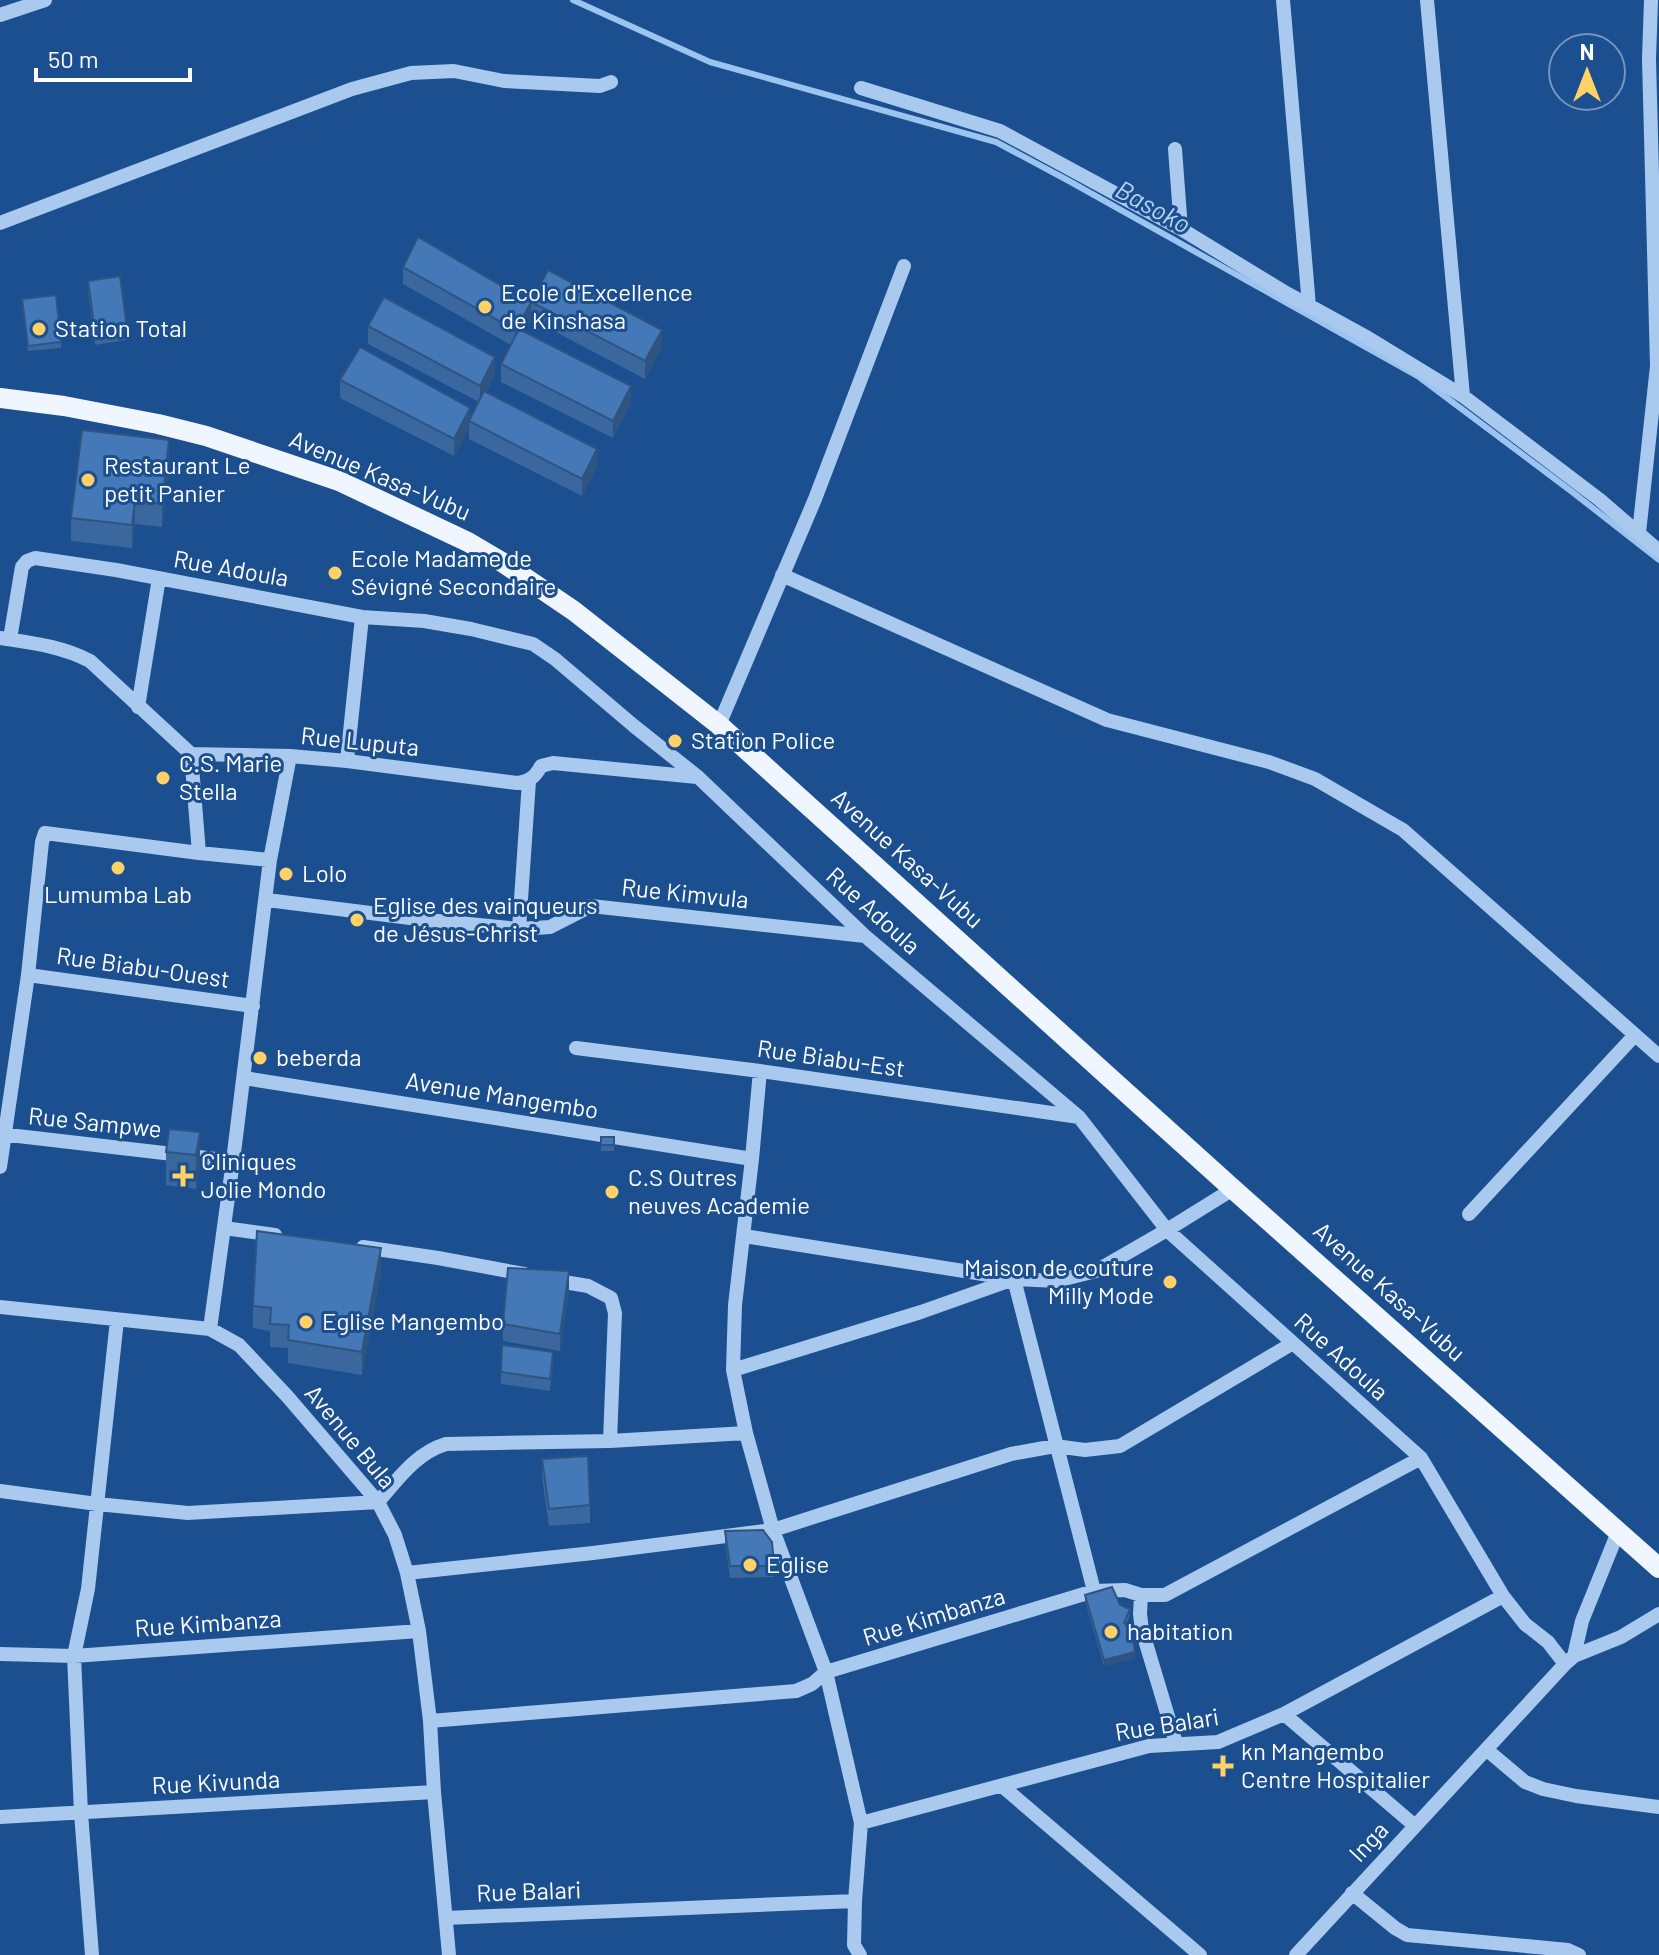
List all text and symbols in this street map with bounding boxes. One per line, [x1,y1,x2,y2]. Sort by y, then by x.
scale bar [36,32,190,82]
north arrow [1547,32,1627,112]
text: N [1580,38,1594,64]
text: 50 m [48,44,99,73]
water label: Basoko [1111,173,1197,239]
place label: Ecole d'Excellence de Kinshasa [501,277,693,334]
marker: Ecole d'Excellence de Kinshasa [476,298,494,316]
place label: Station Total [55,313,187,342]
marker: Station Total [30,320,48,338]
street label: Avenue Kasa-Vubu [286,423,476,526]
place label: Restaurant Le petit Panier [104,450,250,507]
marker: Restaurant Le petit Panier [79,471,97,489]
street label: Rue Adoula [172,543,291,592]
place label: Ecole Madame de Sévigné Secondaire [351,543,556,600]
marker: Ecole Madame de Sévigné Secondaire [326,564,344,582]
street label: Rue Luputa [300,720,421,761]
place label: Station Police [691,725,835,754]
marker: Station Police [666,732,684,750]
place label: C.S. Marie Stella [179,748,282,805]
marker: C.S. Marie Stella [154,769,172,787]
street label: Avenue Kasa-Vubu [826,782,990,934]
place label: Lolo [302,858,347,887]
marker: Lumumba Lab [109,859,127,877]
street label: Rue Adoula [821,860,927,960]
marker: Lolo [277,865,295,883]
street label: Rue Kimvula [620,871,750,914]
place label: Lumumba Lab [44,879,192,908]
place label: Eglise des vainqueurs de Jésus-Christ [373,890,598,947]
marker: Eglise des vainqueurs de Jésus-Christ [348,911,366,929]
street label: Rue Biabu-Ouest [55,940,232,993]
street label: Rue Biabu-Est [756,1033,907,1082]
place label: beberda [276,1042,361,1071]
marker: beberda [251,1049,269,1067]
street label: Avenue Mangembo [404,1065,601,1124]
street label: Rue Sampwe [27,1100,163,1143]
place label: Cliniques Jolie Mondo [201,1146,326,1203]
place label: C.S Outres neuves Academie [628,1162,810,1219]
marker: Cliniques Jolie Mondo [172,1165,194,1187]
marker: C.S Outres neuves Academie [603,1183,621,1201]
street label: Avenue Kasa-Vubu [1308,1215,1472,1367]
place label: Maison de couture Milly Mode [964,1252,1154,1309]
marker: Maison de couture Milly Mode [1161,1273,1179,1291]
place label: Eglise Mangembo [322,1306,504,1335]
street label: Rue Adoula [1289,1306,1395,1406]
marker: Eglise Mangembo [297,1313,315,1331]
street label: Avenue Bula [299,1378,403,1494]
place label: Eglise [766,1549,829,1578]
marker: Eglise [741,1556,759,1574]
street label: Rue Kimbanza [859,1580,1008,1651]
street label: Rue Kimbanza [134,1603,282,1642]
place label: habitation [1127,1616,1233,1645]
marker: habitation [1102,1623,1120,1641]
street label: Rue Balari [1113,1701,1221,1746]
place label: kn Mangembo Centre Hospitalier [1241,1736,1430,1793]
marker: kn Mangembo Centre Hospitalier [1212,1755,1234,1777]
street label: Rue Kivunda [151,1764,281,1799]
street label: Inga [1342,1815,1394,1867]
street label: Rue Balari [476,1874,582,1907]

